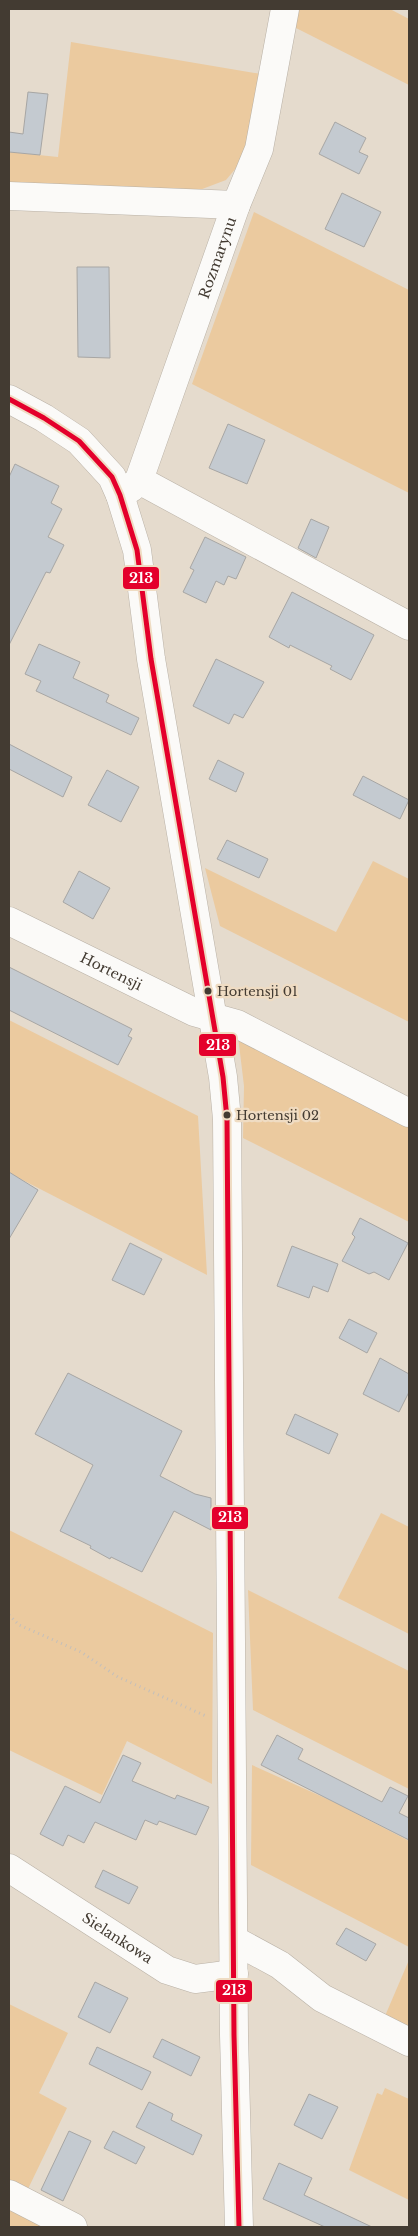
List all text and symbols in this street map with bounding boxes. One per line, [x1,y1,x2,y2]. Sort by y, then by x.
street label: Rozmarynu [195,214,240,301]
line badge: 213 [122,566,160,590]
text: 213 [129,569,153,587]
street label: Hortensji [77,948,145,994]
place label: Hortensji 01 [217,983,298,1000]
marker: Hortensji 01 [203,986,213,996]
line badge: 213 [198,1033,237,1057]
text: 213 [206,1036,230,1054]
place label: Hortensji 02 [236,1107,319,1124]
marker: Hortensji 02 [222,1110,232,1120]
line badge: 213 [211,1506,249,1530]
text: 213 [218,1508,242,1526]
street label: Sielankowa [79,1909,156,1967]
line badge: 213 [215,1979,253,2003]
text: 213 [222,1981,246,1999]

